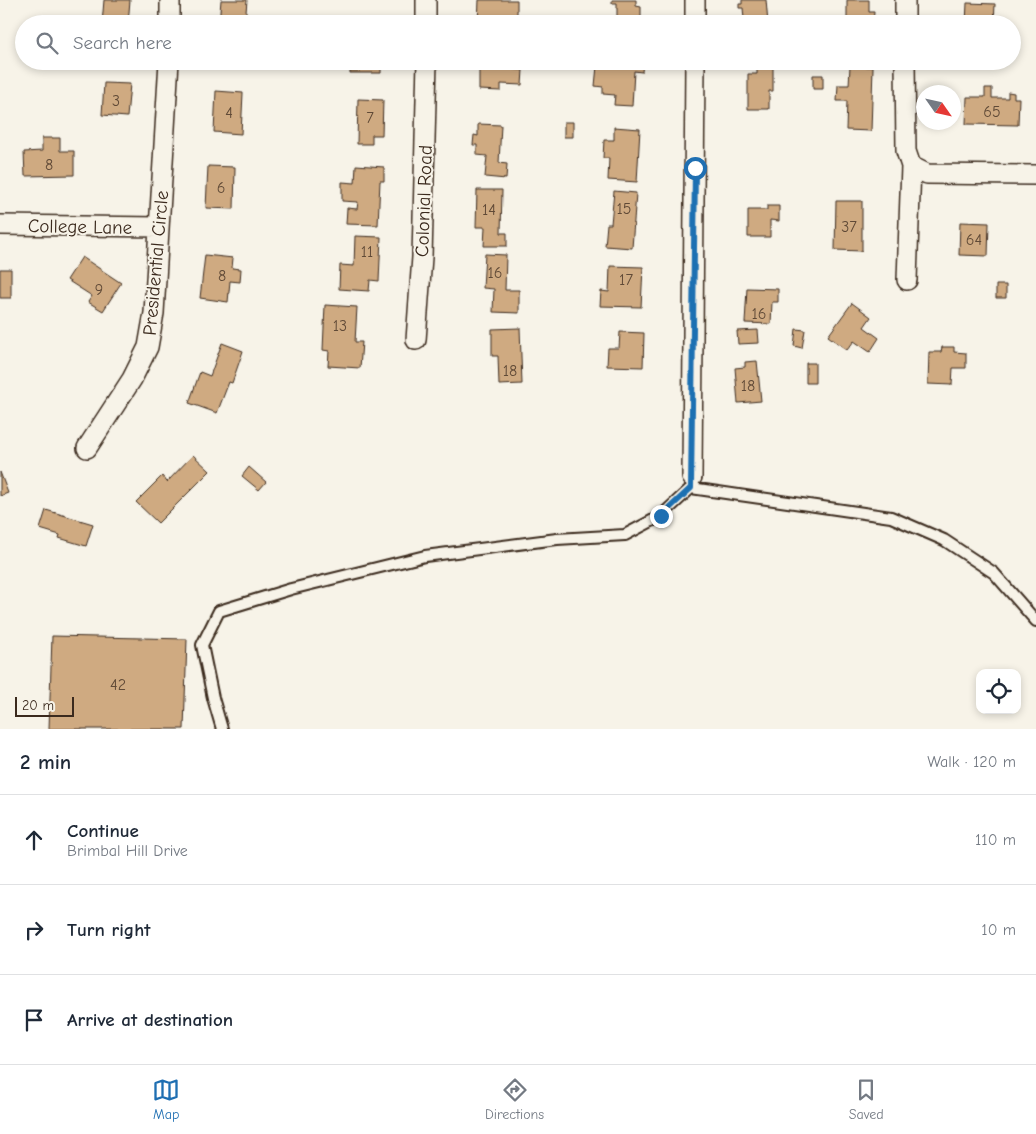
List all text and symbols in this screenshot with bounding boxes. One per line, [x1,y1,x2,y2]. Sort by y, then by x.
search box [15,15,1021,70]
icon: search [33,29,61,57]
text: Search here [73,32,172,54]
north arrow [916,85,961,130]
house number: 3 [112,92,120,110]
house number: 65 [983,103,1001,121]
house number: 4 [225,104,233,122]
house number: 7 [366,109,374,127]
street label: Colonial Road [411,145,437,257]
house number: 8 [45,156,53,174]
route start [684,157,707,180]
house number: 6 [217,179,225,197]
street label: Presidential Circle [139,190,173,337]
house number: 15 [616,200,632,218]
house number: 14 [482,201,496,219]
street label: College Lane [28,215,132,239]
house number: 37 [841,218,857,236]
house number: 64 [966,231,982,249]
house number: 11 [361,243,373,261]
house number: 16 [487,264,503,282]
house number: 8 [218,267,226,285]
house number: 17 [619,271,633,289]
house number: 9 [95,281,103,299]
house number: 16 [751,305,767,323]
house number: 13 [333,317,347,335]
house number: 18 [503,362,517,380]
house number: 18 [741,377,755,395]
route end [650,505,673,528]
map controls [976,669,1021,714]
button: locate [976,669,1021,714]
house number: 42 [110,676,126,694]
scale bar [15,694,74,717]
text: 20 m [22,697,54,714]
text: 2 min [20,750,71,774]
text: Walk · 120 m [927,753,1016,771]
text: Continue [67,820,139,842]
icon: ahead [20,826,48,854]
text: 110 m [975,831,1016,849]
text: Brimbal Hill Drive [67,842,188,860]
icon: right [20,916,48,944]
text: Turn right [67,919,151,941]
text: 10 m [981,921,1016,939]
icon: arrive [20,1006,48,1034]
text: Arrive at destination [67,1009,233,1031]
tab: Map [152,1076,180,1123]
tab: Directions [485,1076,544,1123]
tab: Saved [849,1076,884,1123]

